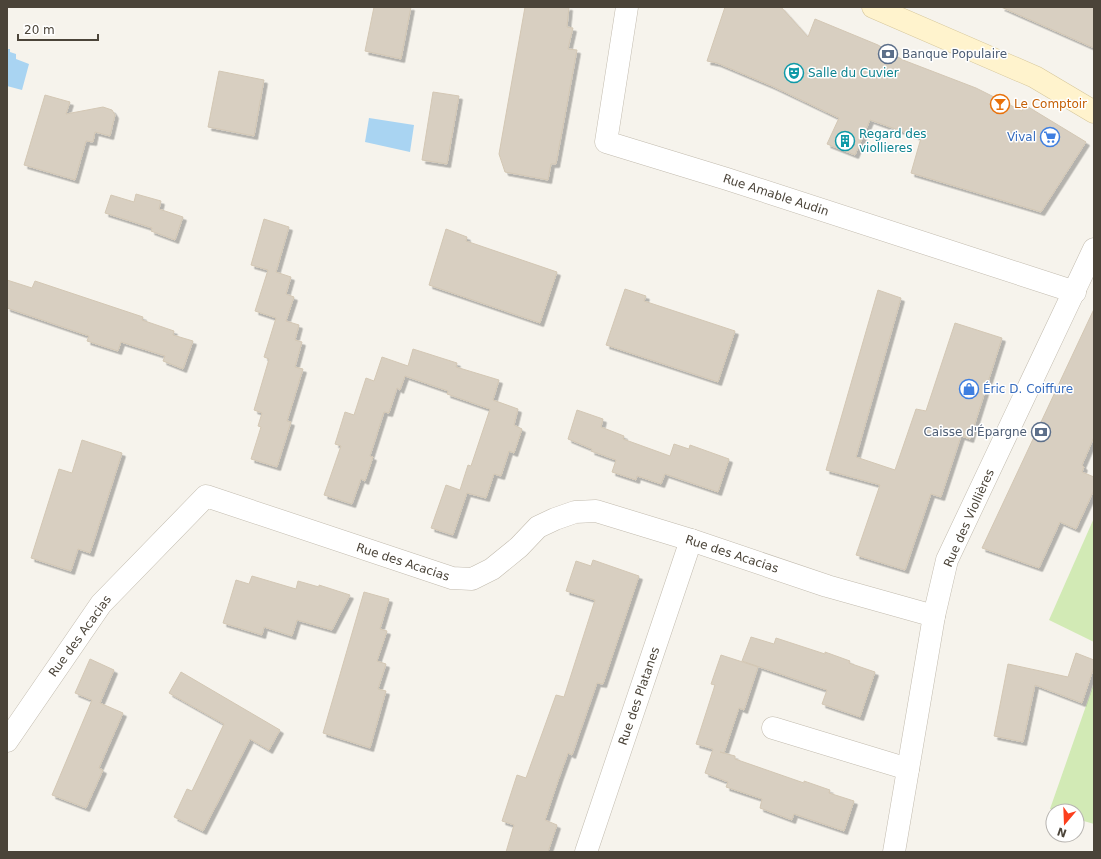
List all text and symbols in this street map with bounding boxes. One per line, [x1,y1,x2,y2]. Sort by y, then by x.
scale bar [18,16,98,42]
text: 20 m [24,23,55,37]
bank icon: Banque Populaire [877,43,899,65]
place label: Banque Populaire [902,47,1007,61]
theatre icon: Salle du Cuvier [783,62,805,84]
place label: Salle du Cuvier [808,66,899,80]
bar icon: Le Comptoir [989,93,1011,115]
place label: Le Comptoir [1014,97,1087,111]
supermarket icon: Vival [1039,126,1061,148]
place label: Regard des viollieres [859,127,927,155]
building icon: Regard des viollieres [834,130,856,152]
place label: Vival [1007,130,1036,144]
street label: Rue Amable Audin [721,171,831,219]
shop icon: Éric D. Coiffure [958,378,980,400]
place label: Éric D. Coiffure [983,381,1073,396]
bank icon: Caisse d'Épargne [1030,421,1052,443]
place label: Caisse d'Épargne [923,424,1027,439]
street label: Rue des Viollières [941,467,997,569]
street label: Rue des Acacias [684,532,780,576]
street label: Rue des Acacias [355,540,451,584]
street label: Rue des Acacias [46,593,114,679]
street label: Rue des Platanes [616,645,662,747]
north arrow [1045,803,1085,843]
text: N [1055,824,1068,840]

